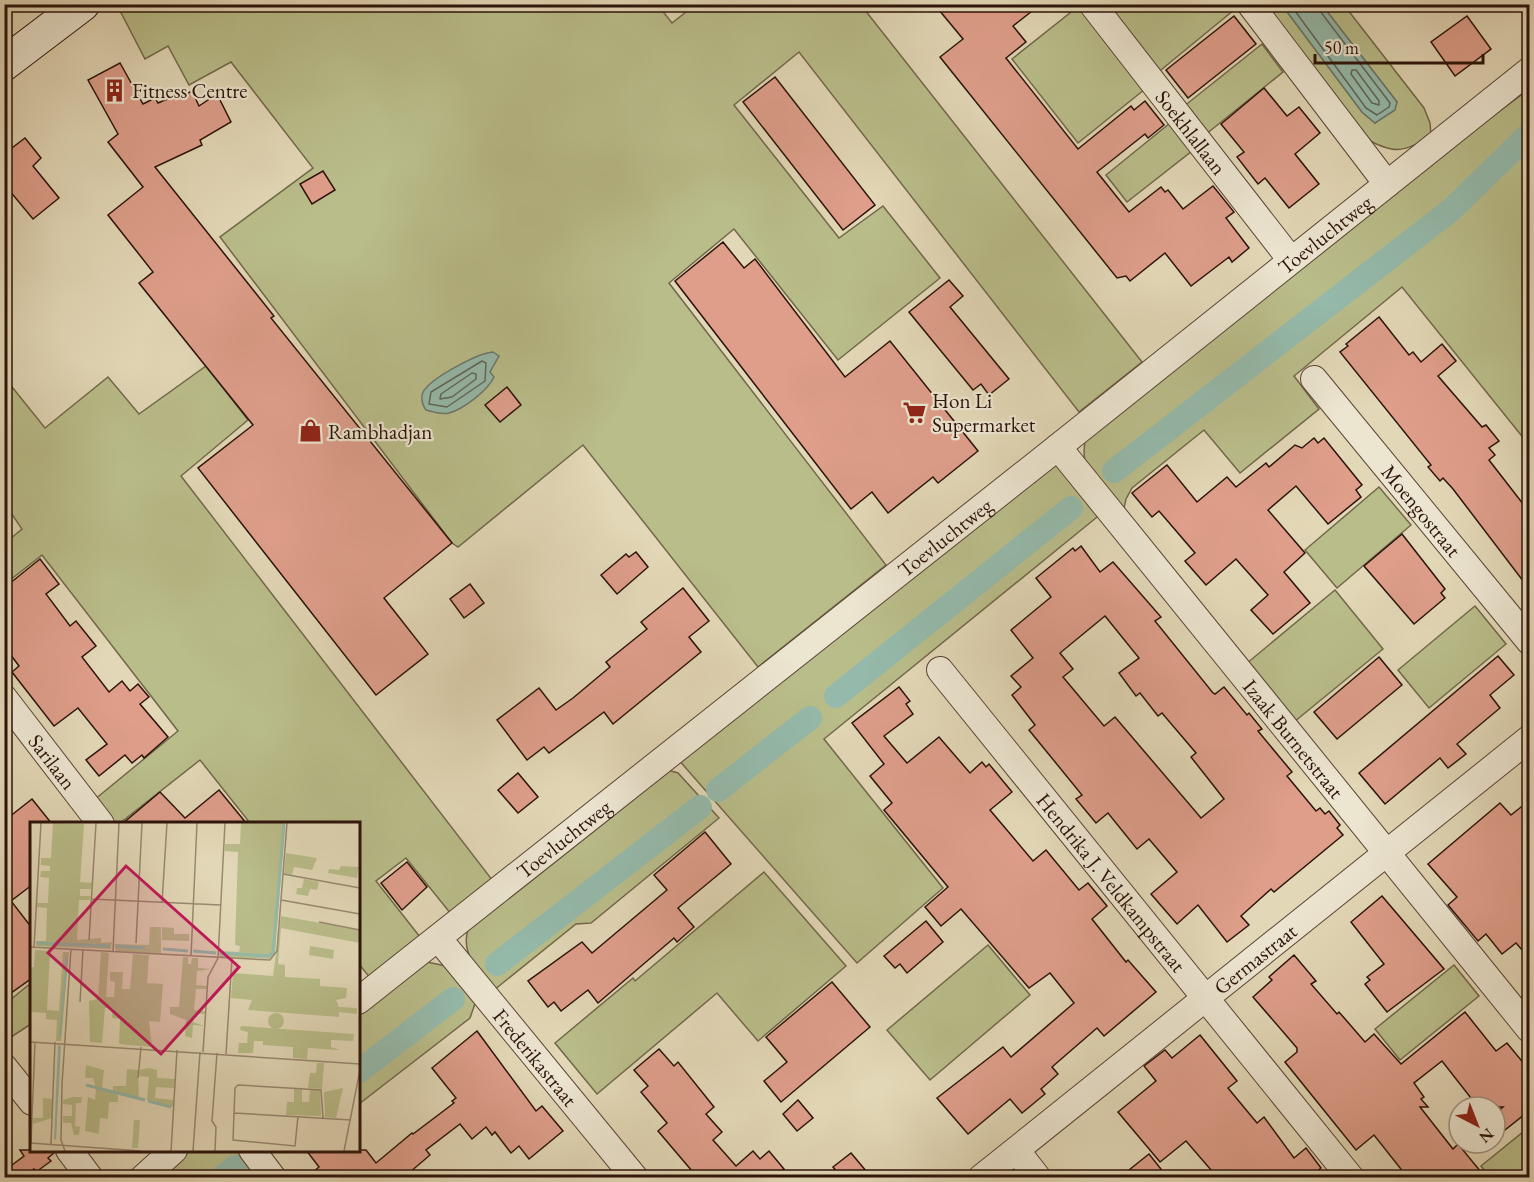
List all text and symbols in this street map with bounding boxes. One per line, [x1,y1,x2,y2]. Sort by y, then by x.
scale bar [1315,27,1483,65]
text: 50 m [1324,36,1359,59]
building icon: Fitness Centre [101,77,127,103]
place label: Fitness Centre [132,77,248,104]
street label: Soekhlallaan [1150,84,1233,180]
street label: Toevluchtweg [1272,188,1378,280]
place label: Hon Li Supermarket [932,387,1036,438]
supermarket icon: Hon Li Supermarket [901,399,927,425]
shop icon: Rambhadjan [297,418,323,444]
place label: Rambhadjan [328,418,432,445]
street label: Moengostraat [1376,459,1468,562]
street label: Toevluchtweg [892,491,998,582]
street label: Izaak Burnetstraat [1238,673,1351,804]
street label: Sarilaan [23,728,83,795]
street label: Hendrika J. Veldkampstraat [1031,787,1193,978]
street label: Toevluchtweg [511,792,617,884]
inset map [30,822,360,1152]
street label: Germastraat [1208,917,1302,1000]
street label: Frederikastraat [488,1003,584,1112]
north arrow [1447,1095,1507,1155]
text: N [1475,1124,1499,1148]

